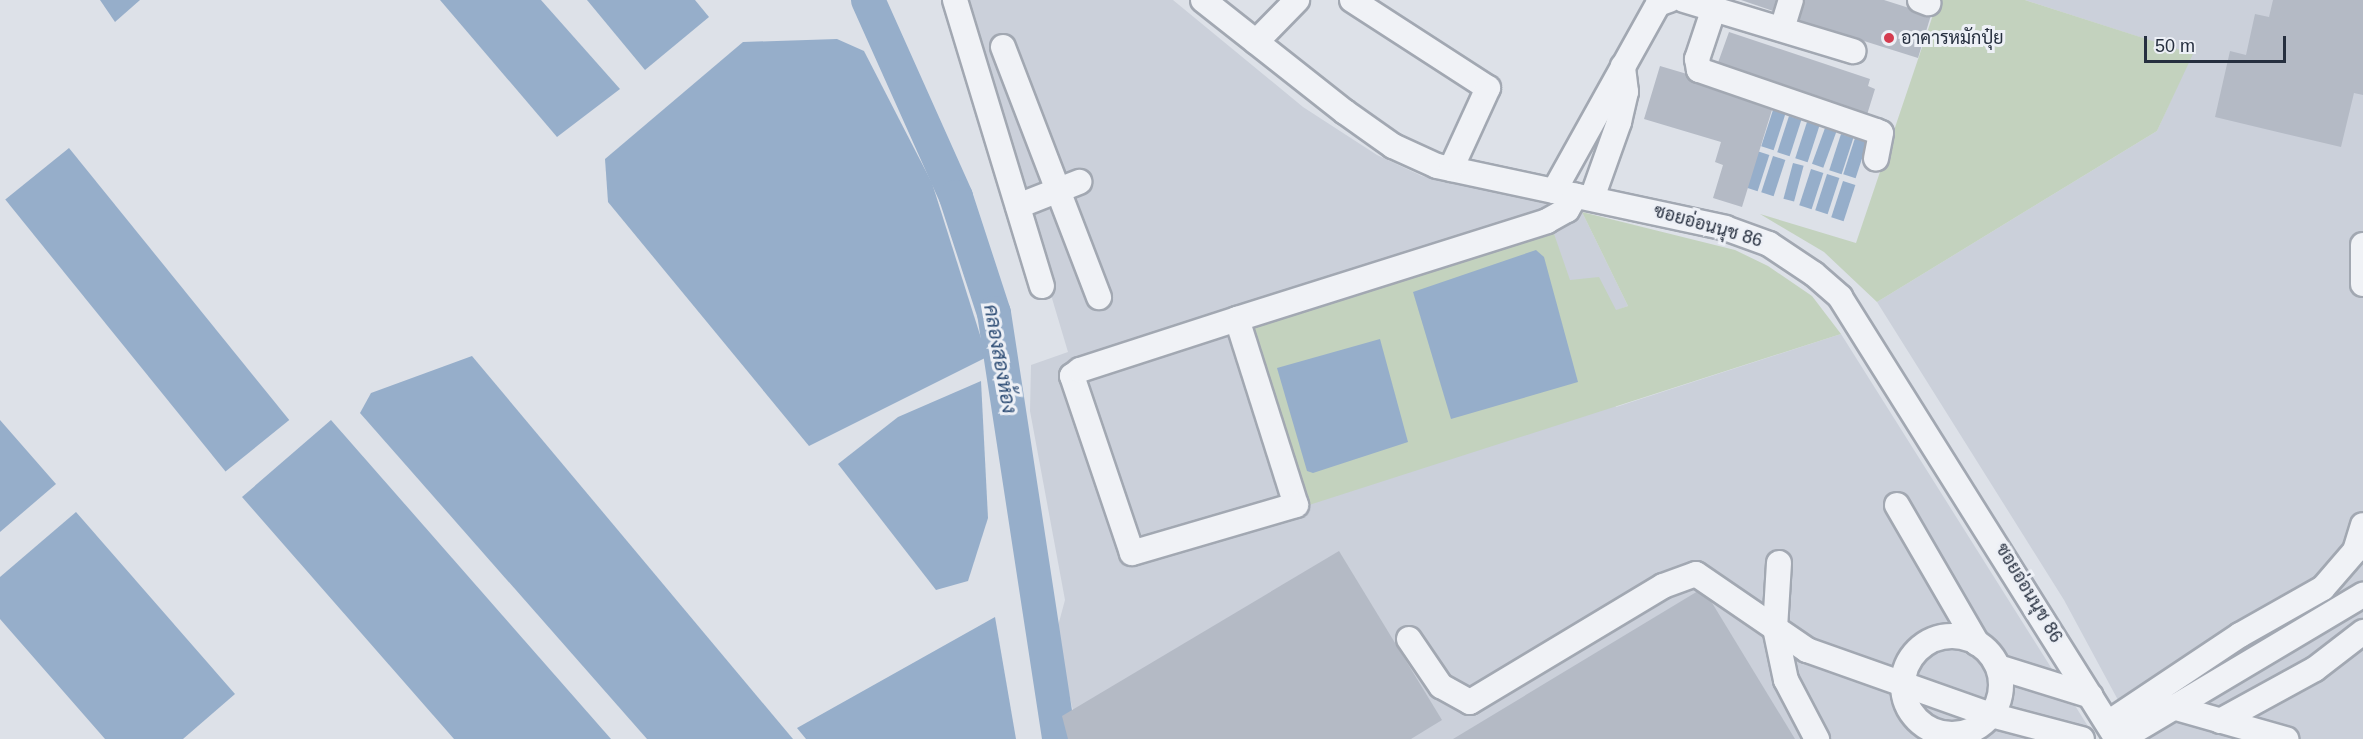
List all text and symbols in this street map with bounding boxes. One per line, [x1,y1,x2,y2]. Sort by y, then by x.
scale bar [2147,24,2290,62]
place label: อาคารหมักปุ๋ย [1901,27,2004,49]
marker: อาคารหมักปุ๋ย [1882,31,1896,45]
text: 50 m [2155,36,2195,56]
street label: ซอยอ่อนนุช 86 [1651,200,1765,252]
water label: คลองสองห้อง [979,303,1021,415]
street label: ซอยอ่อนนุช 86 [1991,539,2067,647]

